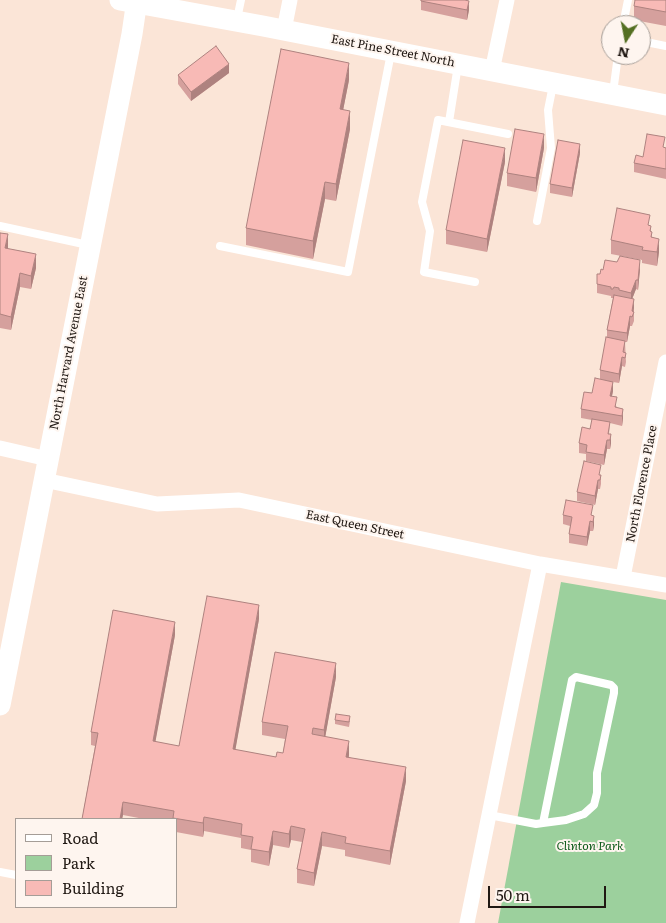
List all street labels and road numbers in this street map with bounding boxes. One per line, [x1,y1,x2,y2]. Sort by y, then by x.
street label: East Pine Street North [330,32,456,70]
street label: North Harvard Avenue East [47,275,91,431]
street label: North Florence Place [624,424,660,544]
street label: East Queen Street [304,508,406,542]

